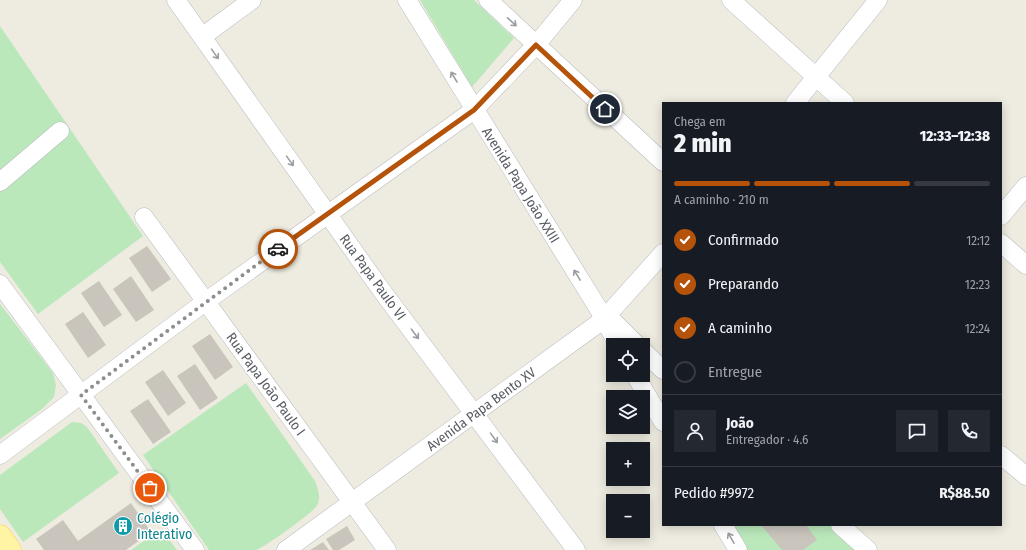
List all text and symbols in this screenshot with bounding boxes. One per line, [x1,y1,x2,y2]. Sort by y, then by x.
one-way arrow [507,18,517,27]
one-way arrow [211,49,219,60]
one-way arrow [449,71,457,83]
pin [588,92,622,126]
icon: home [594,98,616,120]
text: Chega em [674,114,725,129]
street label: Avenida Papa João XXIII [478,124,563,246]
text: 12:33–12:38 [920,127,990,145]
text: 2 min [674,128,732,159]
one-way arrow [286,155,294,166]
text: A caminho · 210 m [674,192,769,207]
courier [258,229,298,269]
icon: check [674,229,696,251]
street label: Rua Papa Paulo VI [336,231,409,324]
text: Confirmado [708,231,779,249]
text: 12:12 [966,233,990,248]
icon: car [267,238,289,260]
one-way arrow [573,270,581,281]
icon: check [674,273,696,295]
text: Preparando [708,275,779,293]
text: 12:23 [965,277,990,292]
icon: check [674,317,696,339]
text: A caminho [708,319,772,337]
text: 12:24 [965,321,990,336]
street label: Rua Papa João Paulo I [222,329,309,439]
one-way arrow [411,329,420,340]
map controls [606,338,650,538]
button: locate [606,338,650,382]
text: Entregue [708,363,762,381]
street label: Avenida Papa Bento XV [423,364,540,455]
button: layers [606,390,650,434]
button: person [674,410,716,452]
button: chat [896,410,938,452]
button: phone [948,410,990,452]
text: João [726,414,754,432]
one-way arrow [490,432,498,443]
text: Entregador · 4.6 [726,432,808,447]
button: + [606,442,650,486]
pin [133,471,167,505]
icon: bag [139,477,161,499]
text: Pedido #9972 [674,484,754,502]
text: R$88.50 [939,484,990,502]
button: − [606,494,650,538]
place label: Colégio Interativo [137,510,192,543]
building icon: Colégio Interativo [112,515,134,537]
one-way arrow [726,532,734,544]

